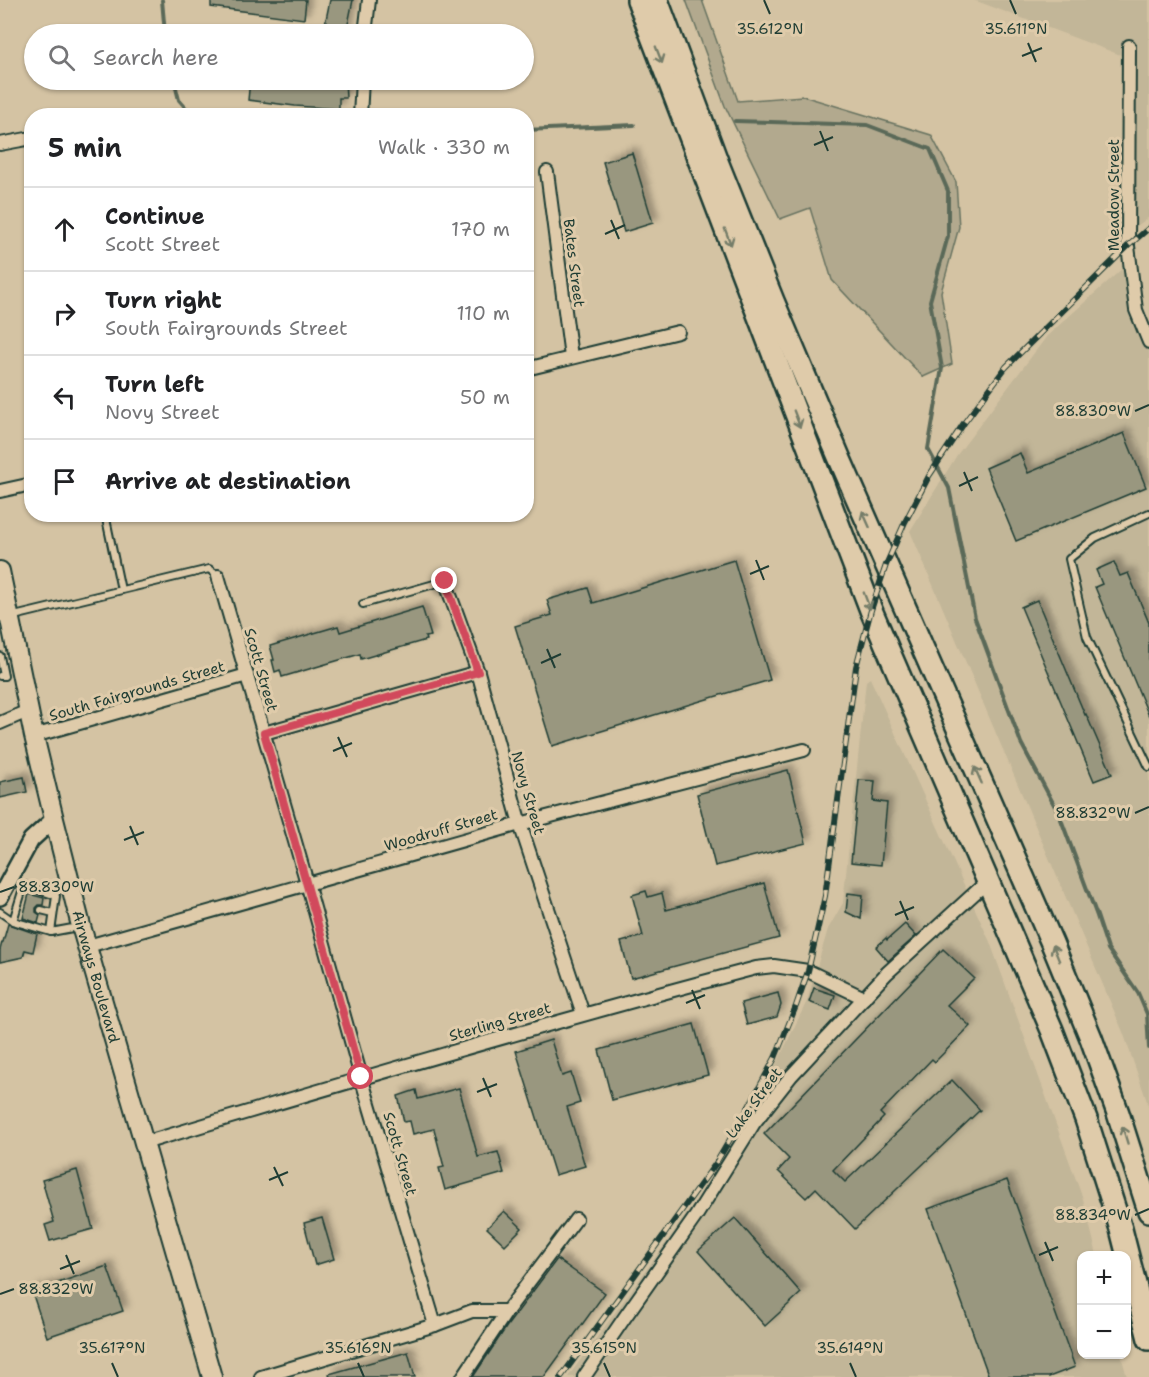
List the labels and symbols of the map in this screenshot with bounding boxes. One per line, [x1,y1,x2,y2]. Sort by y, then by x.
text: 35.612°N [737,19,803,39]
text: 35.611°N [985,19,1047,39]
one-way arrow [654,45,665,64]
street label: Meadow Street [1104,139,1124,251]
street label: Bates Street [559,218,589,308]
one-way arrow [723,227,734,246]
text: 88.830°W [1055,401,1131,421]
one-way arrow [793,410,804,428]
one-way arrow [860,510,871,529]
route end [431,567,457,593]
one-way arrow [863,591,874,610]
street label: Scott Street [239,626,283,714]
street label: South Fairgrounds Street [47,656,227,726]
street label: Novy Street [507,749,549,837]
one-way arrow [971,766,983,784]
text: 88.832°W [1055,803,1131,823]
street label: Woodruff Street [382,804,500,856]
text: 88.830°W [18,877,94,897]
street label: Airways Boulevard [67,908,125,1046]
one-way arrow [1050,945,1061,963]
street label: Sterling Street [447,998,553,1046]
route start [347,1063,373,1089]
street label: Lake Street [721,1063,787,1143]
street label: Scott Street [378,1110,422,1198]
one-way arrow [1119,1126,1130,1145]
text: 88.834°W [1055,1205,1131,1225]
text: 88.832°W [18,1279,94,1299]
text: 35.617°N [79,1338,145,1358]
text: 35.616°N [324,1338,392,1358]
text: 35.615°N [571,1338,637,1358]
text: 35.614°N [816,1338,884,1358]

